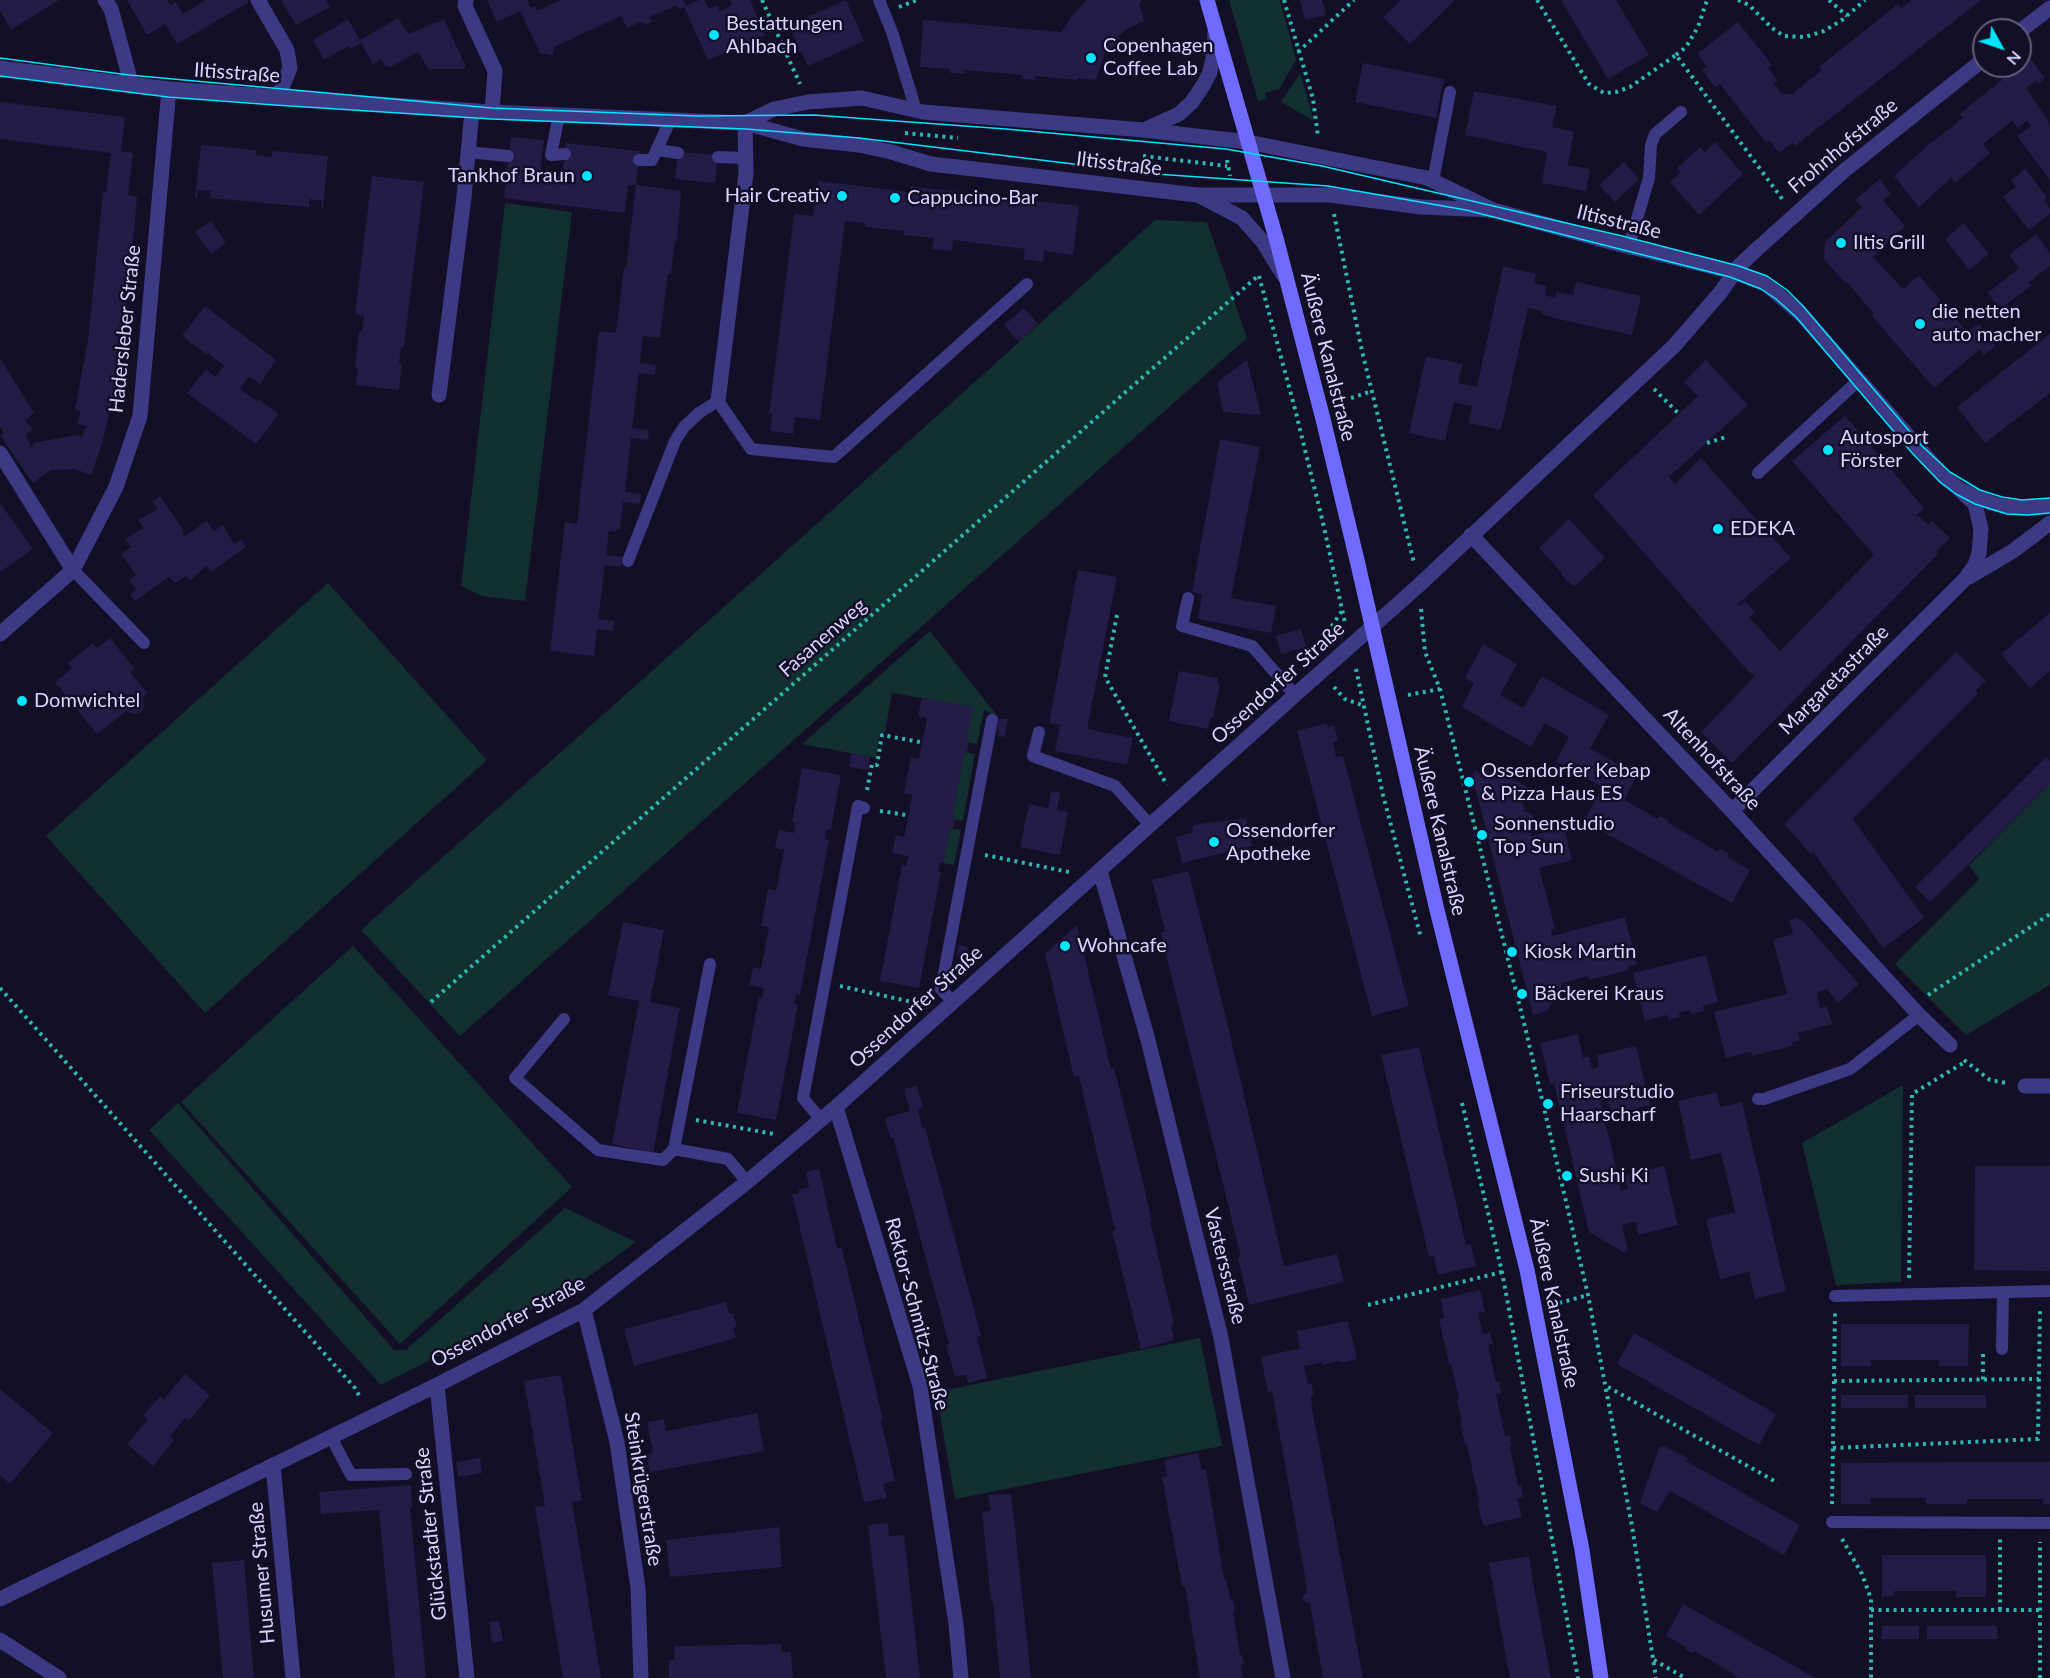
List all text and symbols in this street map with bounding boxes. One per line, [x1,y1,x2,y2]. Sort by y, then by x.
place label: Bestattungen Ahlbach [726,12,843,59]
north arrow [1972,18,2032,78]
marker: Bestattungen Ahlbach [707,28,721,42]
place label: Copenhagen Coffee Lab [1103,34,1213,81]
text: N [2003,48,2026,69]
marker: Copenhagen Coffee Lab [1084,51,1098,65]
street label: Iltisstraße [193,58,281,88]
street label: Frohnhofstraße [1783,93,1903,199]
street label: Iltisstraße [1075,147,1163,181]
place label: Tankhof Braun [448,164,575,188]
marker: Tankhof Braun [580,169,594,183]
place label: Hair Creativ [725,184,830,208]
place label: Cappucino-Bar [907,186,1038,210]
marker: Hair Creativ [835,189,849,203]
marker: Cappucino-Bar [888,191,902,205]
street label: Iltisstraße [1574,200,1664,244]
place label: Iltis Grill [1853,231,1925,255]
marker: Iltis Grill [1834,236,1848,250]
street label: Hadersleber Straße [104,244,146,414]
street label: Äußere Kanalstraße [1295,270,1361,444]
place label: die netten auto macher [1932,300,2042,347]
marker: die netten auto macher [1913,317,1927,331]
place label: Autosport Förster [1840,426,1929,473]
marker: Autosport Förster [1821,443,1835,457]
place label: EDEKA [1730,517,1795,541]
marker: EDEKA [1711,522,1725,536]
street label: Fasanenweg [774,594,872,682]
street label: Ossendorfer Straße [1206,617,1350,749]
street label: Margaretastraße [1774,620,1894,740]
place label: Domwichtel [34,689,140,713]
marker: Domwichtel [15,694,29,708]
street label: Altenhofstraße [1658,703,1766,815]
street label: Äußere Kanalstraße [1409,744,1471,918]
place label: Ossendorfer Kebap & Pizza Haus ES [1481,759,1651,806]
marker: Ossendorfer Kebap & Pizza Haus ES [1462,775,1476,789]
place label: Sonnenstudio Top Sun [1494,812,1614,859]
place label: Ossendorfer Apotheke [1226,819,1335,866]
marker: Sonnenstudio Top Sun [1475,828,1489,842]
marker: Ossendorfer Apotheke [1207,835,1221,849]
place label: Wohncafe [1077,934,1167,958]
marker: Wohncafe [1058,939,1072,953]
place label: Kiosk Martin [1524,940,1636,964]
street label: Ossendorfer Straße [844,941,988,1073]
marker: Kiosk Martin [1505,945,1519,959]
place label: Bäckerei Kraus [1534,982,1664,1006]
marker: Bäckerei Kraus [1515,987,1529,1001]
place label: Friseurstudio Haarscharf [1560,1080,1674,1127]
marker: Friseurstudio Haarscharf [1541,1097,1555,1111]
place label: Sushi Ki [1579,1164,1649,1188]
marker: Sushi Ki [1560,1169,1574,1183]
street label: Vastersstraße [1199,1205,1251,1327]
street label: Rektor-Schmitz-Straße [880,1215,954,1413]
street label: Äußere Kanalstraße [1524,1216,1584,1390]
street label: Ossendorfer Straße [427,1271,589,1373]
street label: Steinkrügerstraße [619,1410,667,1568]
street label: Glückstadter Straße [410,1446,452,1622]
street label: Husumer Straße [244,1501,280,1645]

